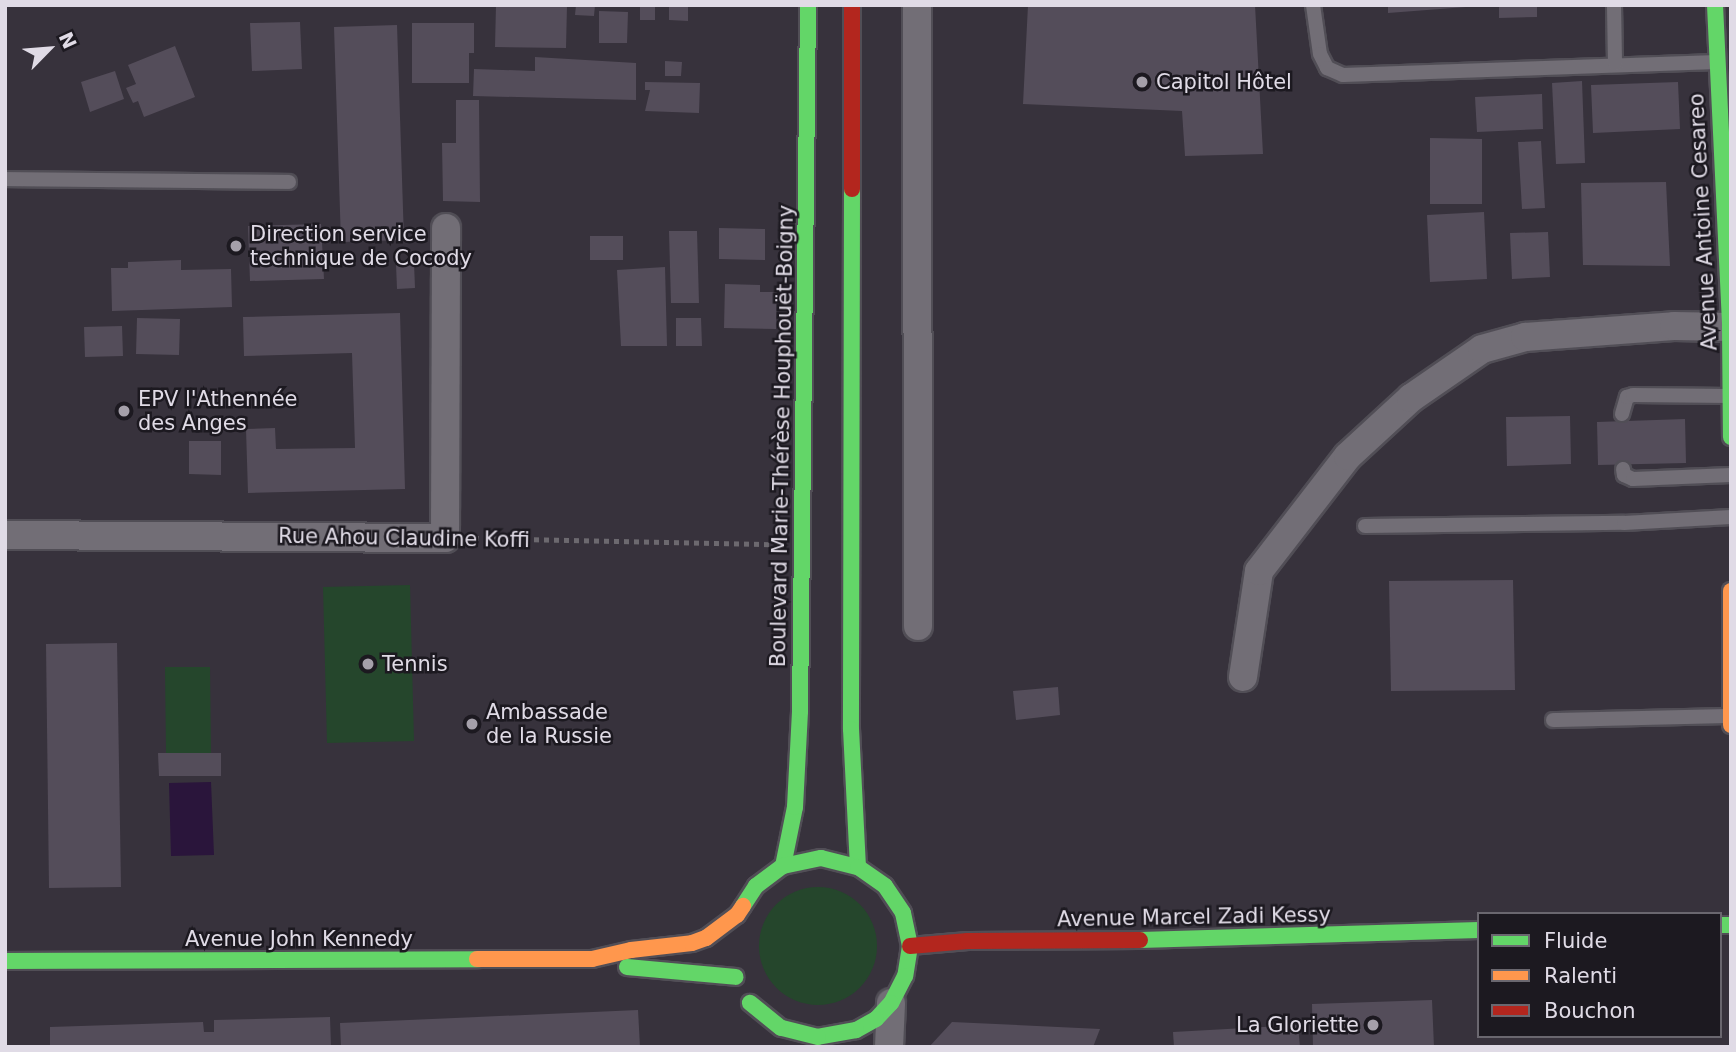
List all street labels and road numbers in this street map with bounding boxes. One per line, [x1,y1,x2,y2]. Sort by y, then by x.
street label: Avenue Antoine Cesareo [1684,93,1722,351]
street label: Boulevard Marie-Thérèse Houphouët-Boigny [765,205,799,667]
street label: Rue Ahou Claudine Koffi [278,523,530,553]
street label: Avenue Marcel Zadi Kessy [1057,902,1331,932]
street label: Avenue John Kennedy [185,926,413,952]

